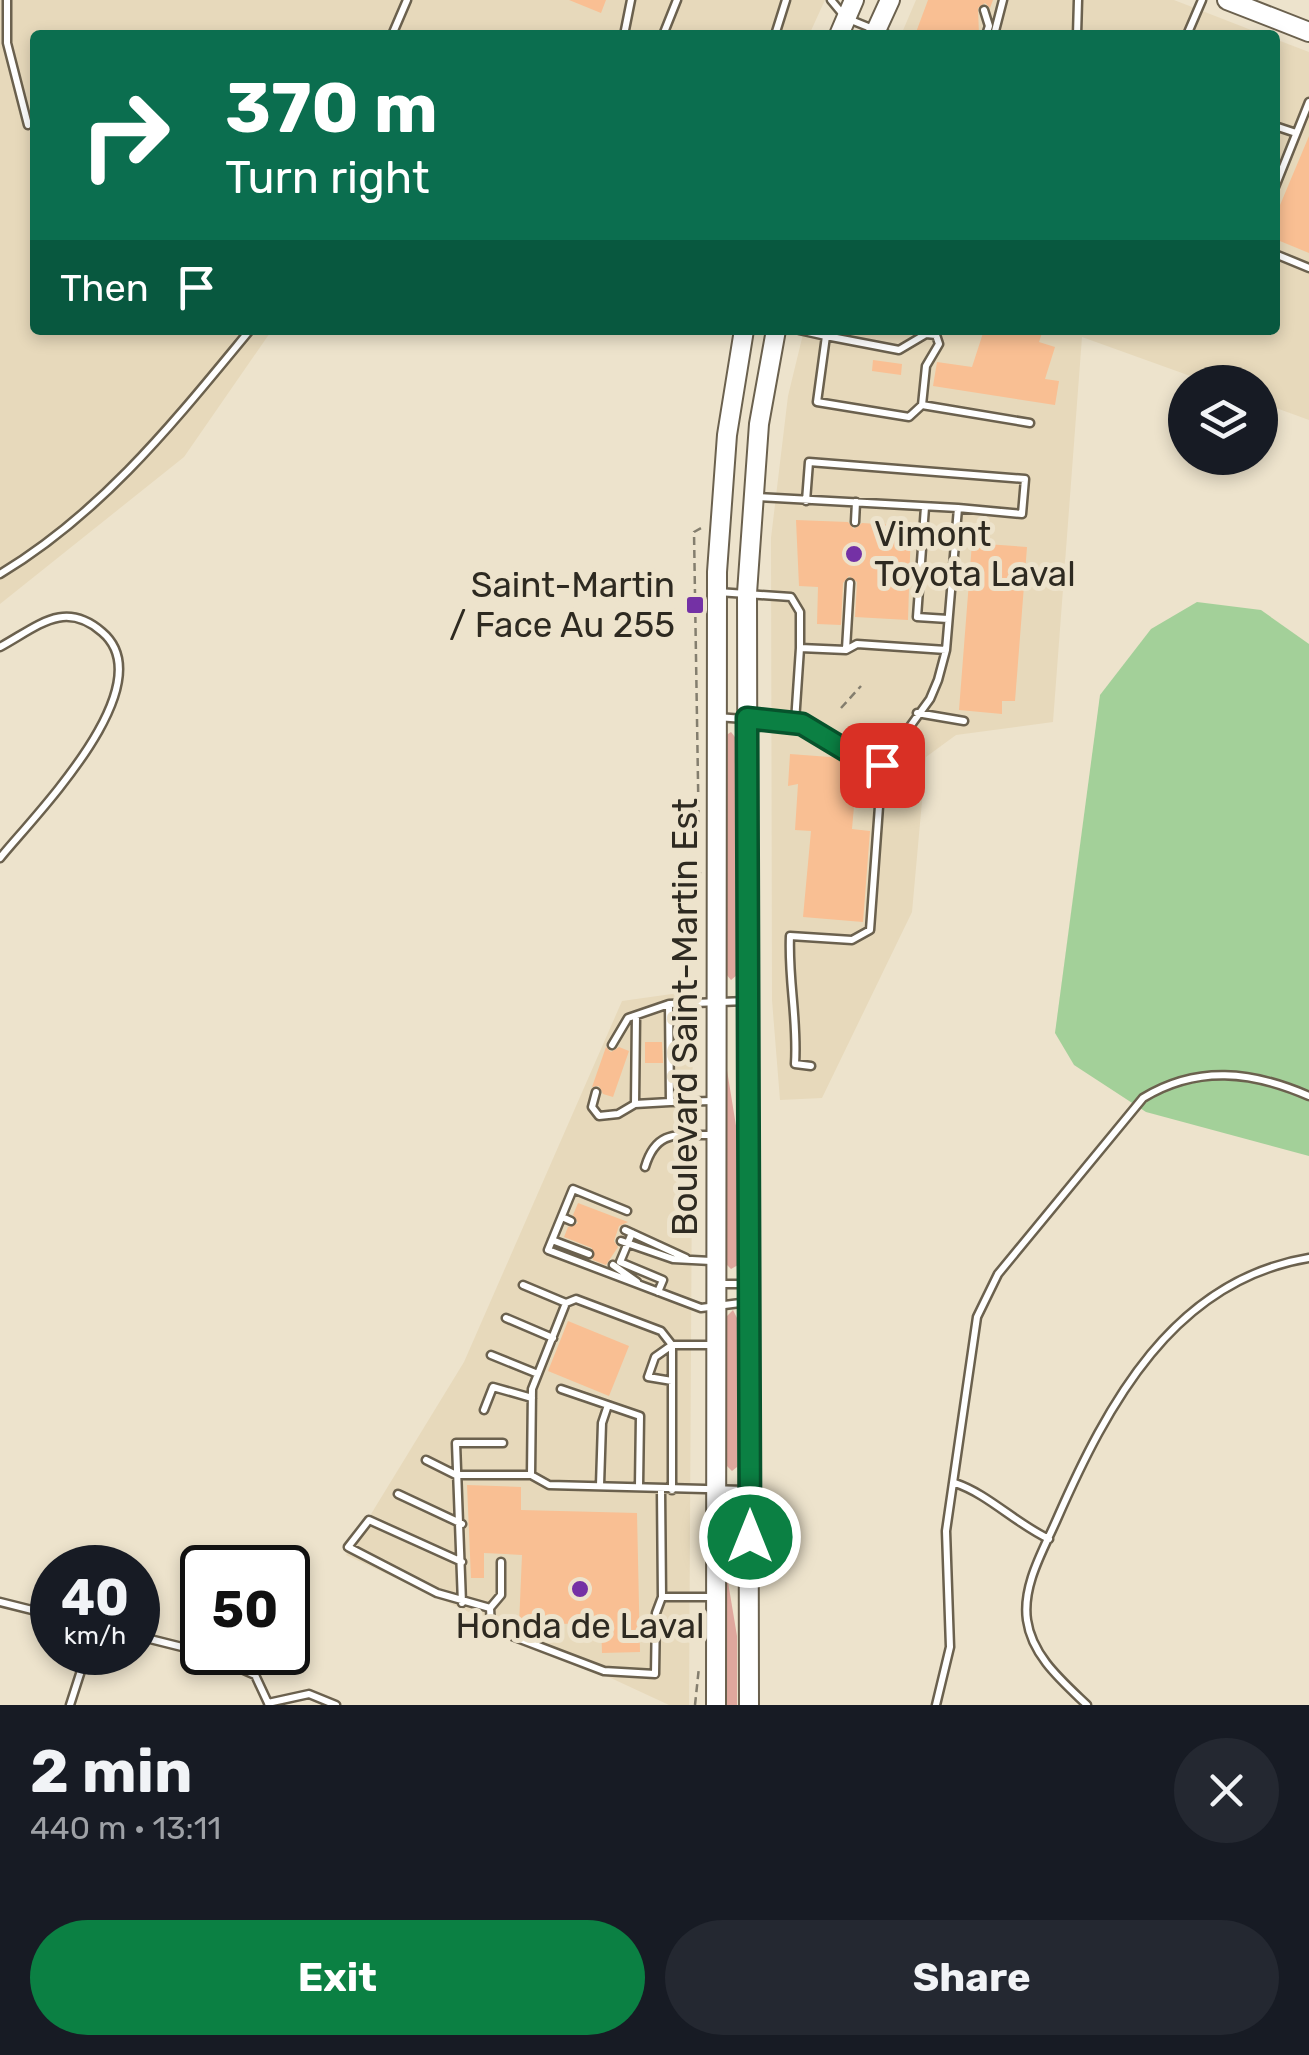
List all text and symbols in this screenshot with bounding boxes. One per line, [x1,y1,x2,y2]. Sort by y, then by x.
text: 370 m [225,67,438,150]
icon: right [60,70,190,200]
text: Turn right [225,151,429,204]
icon: arrive [169,260,224,315]
text: Then [60,265,149,311]
map controls [1168,365,1278,475]
button: layers [1168,365,1278,475]
place label: Vimont Toyota Laval [874,513,1076,595]
marker: Vimont Toyota Laval [843,543,865,565]
place label: Saint-Martin / Face Au 255 [449,564,675,646]
marker: Saint-Martin / Face Au 255 [684,594,706,616]
pin [840,723,925,808]
icon: arrive [855,738,910,793]
street label: Boulevard Saint-Martin Est [664,798,706,1236]
position arrow [698,1485,802,1589]
speed limit sign: 50 [180,1545,310,1675]
text: 40 [61,1568,129,1628]
marker: Honda de Laval [569,1578,591,1600]
place label: Honda de Laval [455,1605,705,1647]
text: km/h [64,1621,126,1650]
text: 2 min [30,1736,192,1807]
button: close [1174,1738,1279,1843]
text: 440 m · 13:11 [30,1809,221,1847]
button: Exit [30,1920,645,2035]
button: Share [665,1920,1279,2035]

